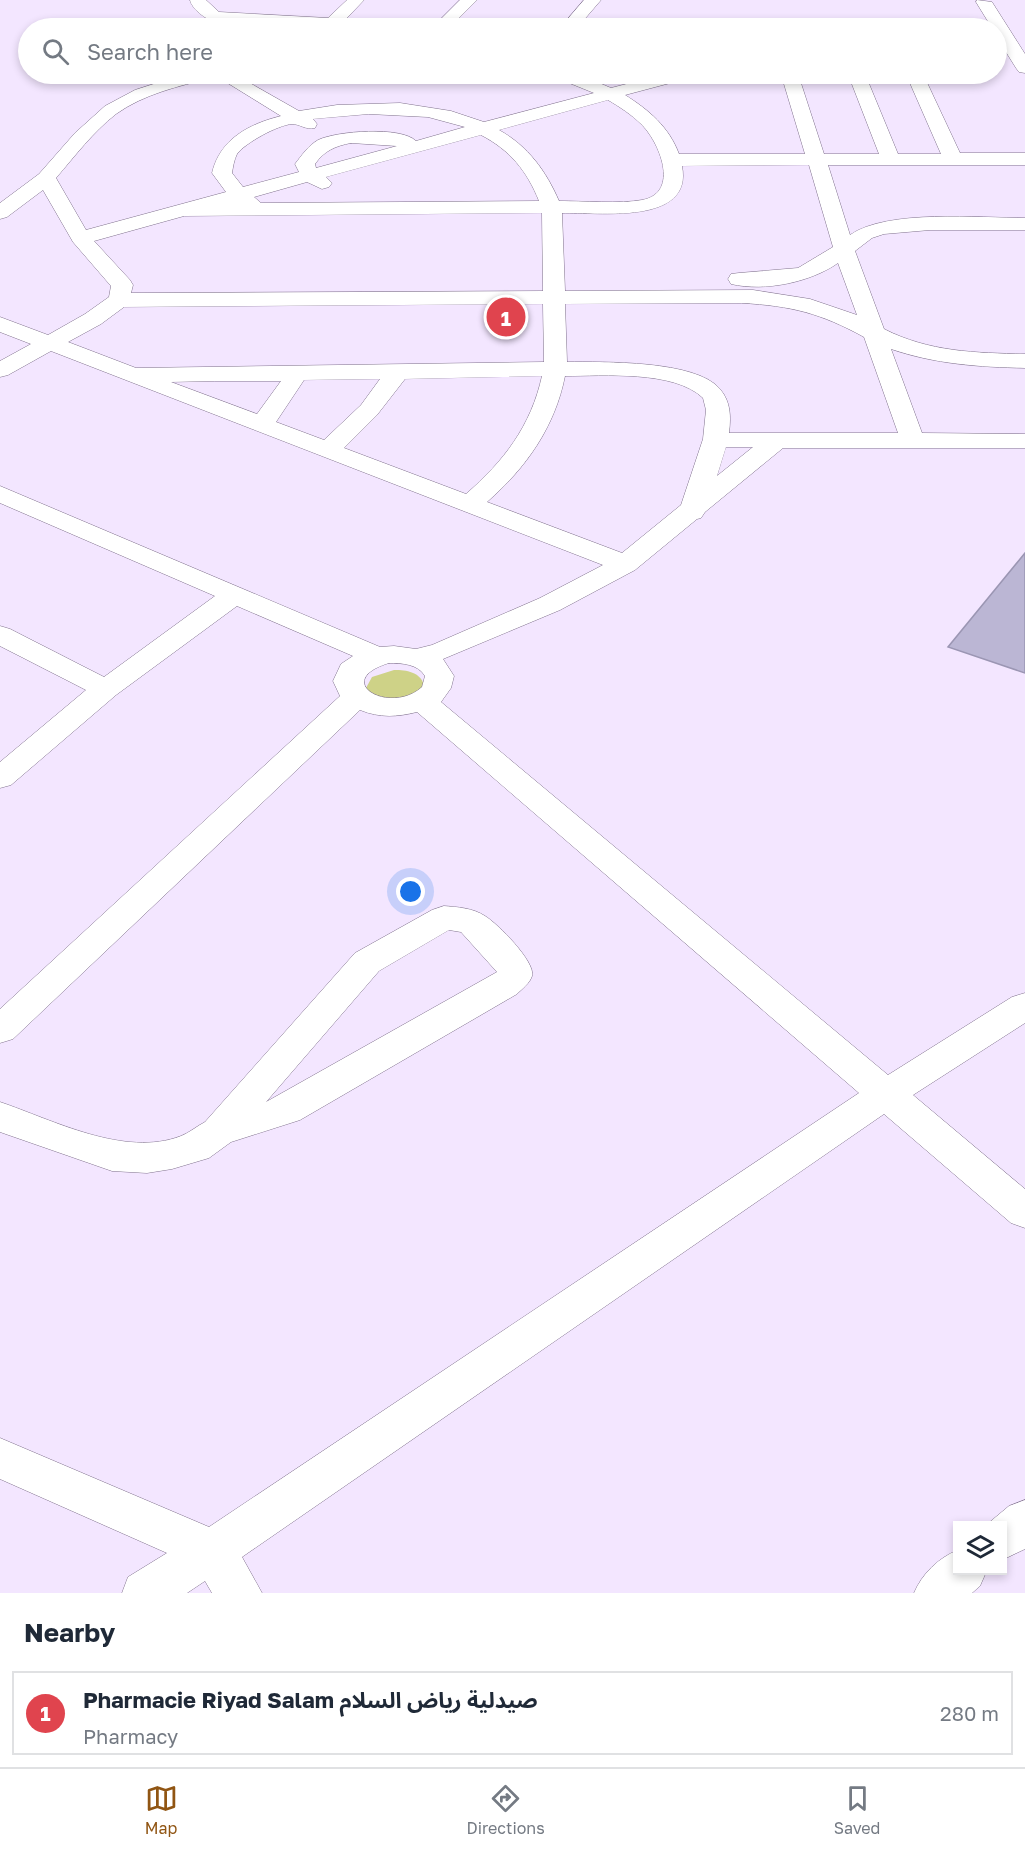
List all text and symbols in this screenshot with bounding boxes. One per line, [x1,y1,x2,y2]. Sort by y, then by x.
search box [18,18,1007,84]
icon: search [39,35,72,68]
text: Search here [87,38,213,65]
pin: 1 [486,294,526,340]
your location [396,877,425,906]
map controls [953,1521,1007,1575]
button: layers [953,1521,1007,1575]
text: Nearby [24,1617,115,1648]
text: Pharmacie Riyad Salam صيدلية رياض السلام [83,1686,538,1713]
text: 1 [40,1701,51,1725]
text: 280 m [940,1701,999,1725]
text: Pharmacy [83,1724,178,1748]
tab: Map [145,1782,178,1838]
tab: Directions [467,1782,545,1838]
tab: Saved [834,1782,880,1838]

